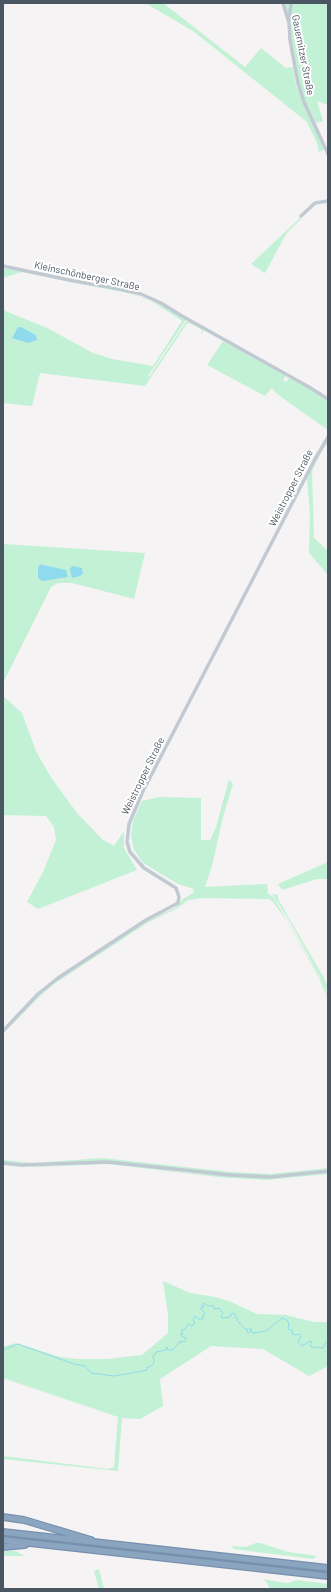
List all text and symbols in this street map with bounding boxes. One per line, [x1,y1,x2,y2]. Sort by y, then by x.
street label: Gauernitzer Straße [289,14,317,96]
street label: Kleinschönberger Straße [33,259,141,293]
street label: Weistropper Straße [266,448,316,528]
street label: Weistropper Straße [119,735,167,817]

